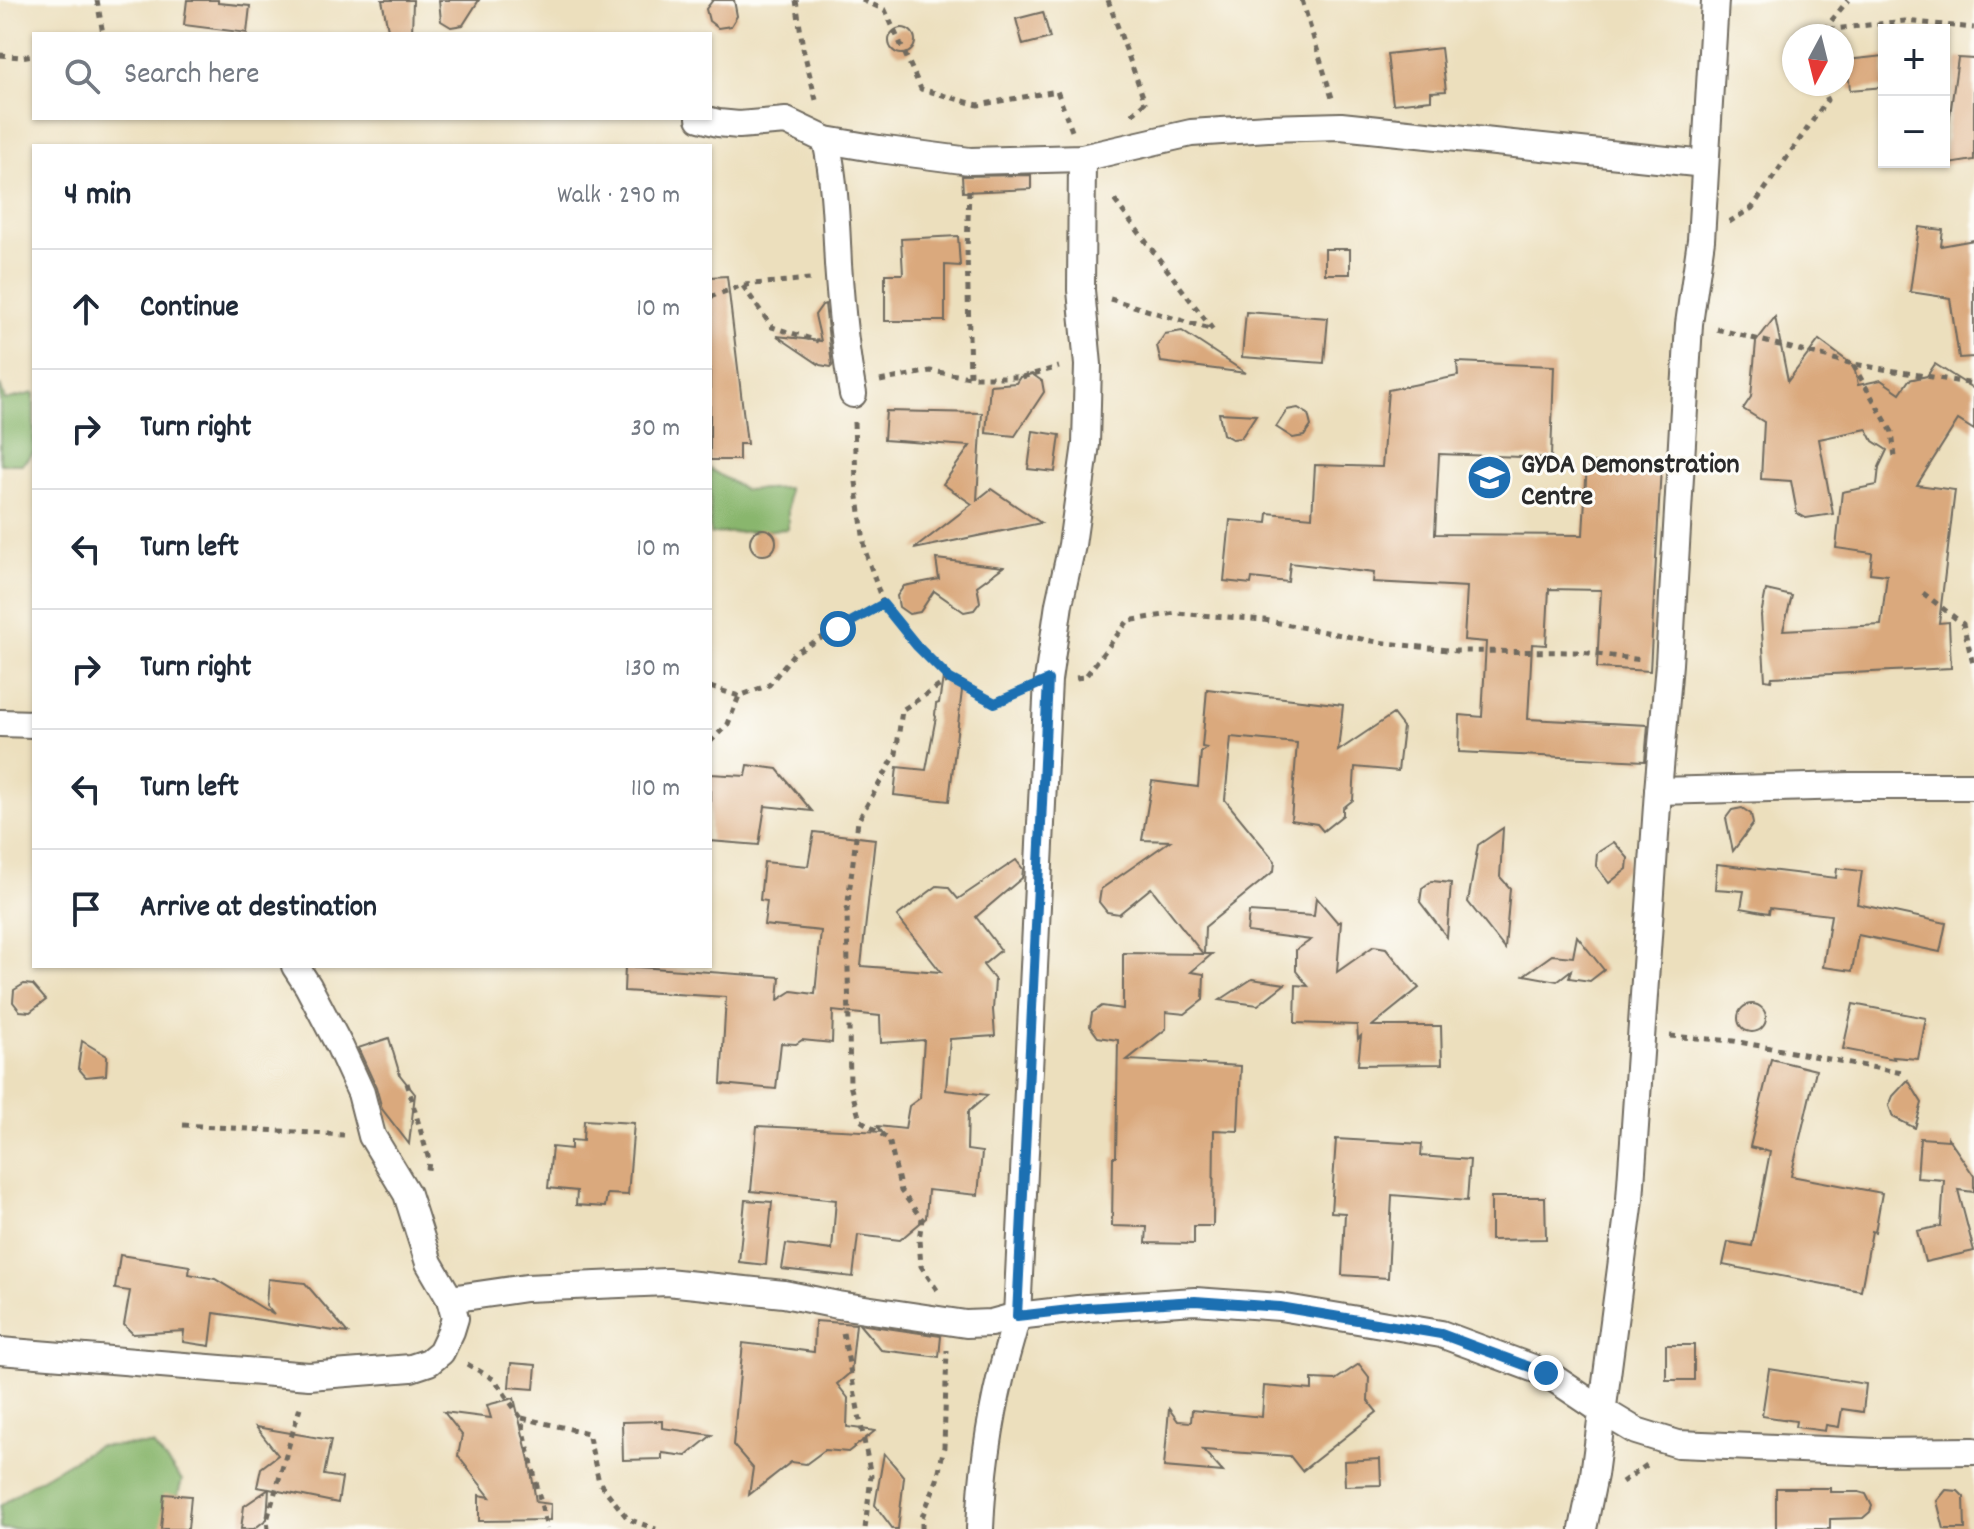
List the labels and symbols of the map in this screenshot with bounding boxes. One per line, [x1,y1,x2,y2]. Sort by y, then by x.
north arrow [1782,24,1854,96]
place label: GYDA Demonstration Centre [1521,447,1739,519]
school or university icon: GYDA Demonstration Centre [1466,454,1514,502]
route start [820,611,856,647]
route end [1528,1355,1564,1391]

